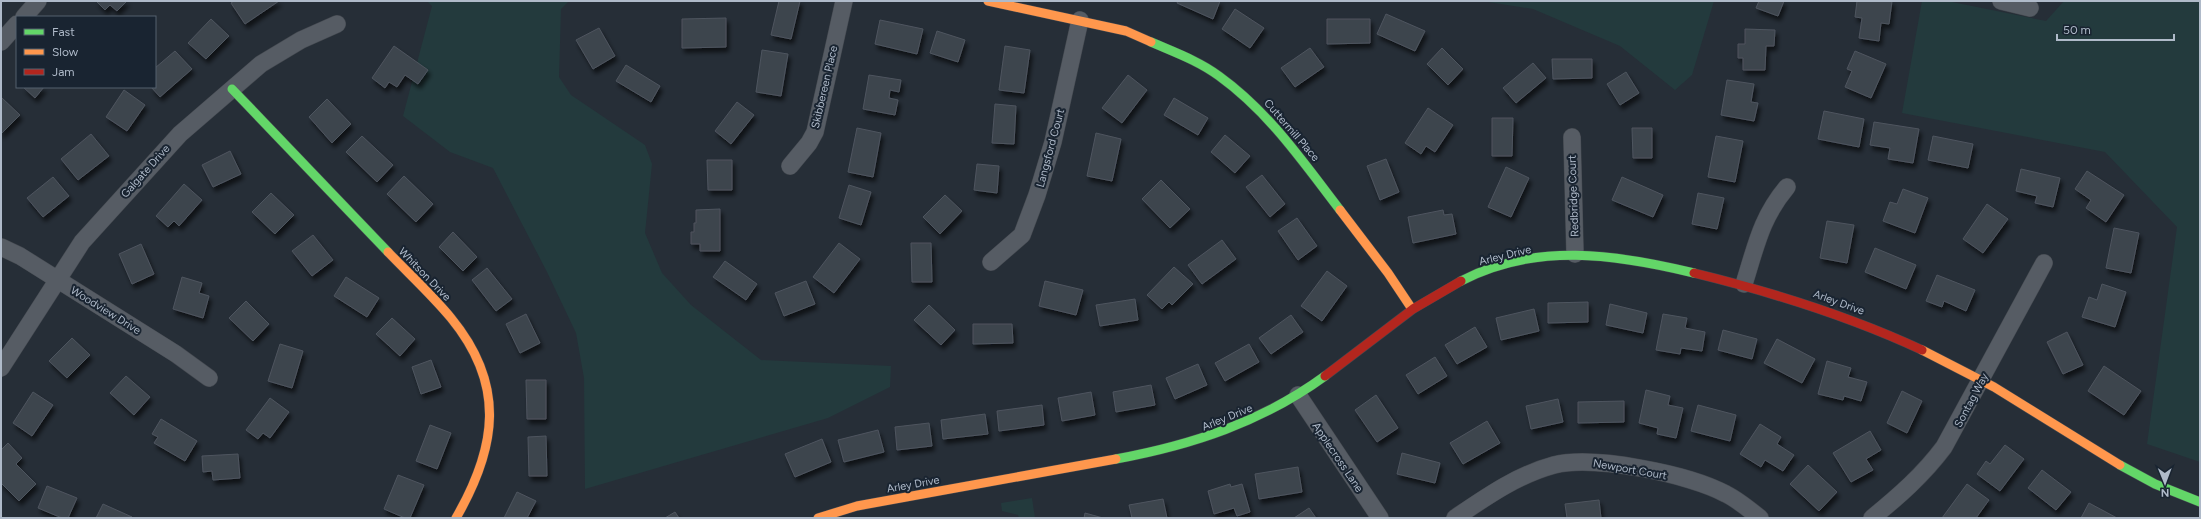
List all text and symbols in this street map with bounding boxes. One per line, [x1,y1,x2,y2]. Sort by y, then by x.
legend [16,16,156,88]
scale bar [2057,16,2174,42]
text: 50 m [2063,23,2091,37]
text: Fast [52,25,75,39]
street label: Skibbereen Place [809,44,840,130]
text: Slow [52,45,79,59]
text: Jam [52,65,75,79]
street label: Cuttermill Place [1261,97,1322,164]
street label: Langsford Court [1034,107,1067,189]
street label: Galgate Drive [118,142,173,200]
street label: Redbridge Court [1566,155,1581,237]
street label: Arley Drive [1478,243,1533,268]
street label: Whitson Drive [396,245,453,304]
street label: Woodview Drive [68,284,143,337]
street label: Arley Drive [1812,287,1866,318]
street label: Sontag Way [1952,371,1991,430]
street label: Arley Drive [1200,401,1254,433]
street label: Applecross Lane [1309,420,1366,495]
street label: Newport Court [1592,457,1668,482]
north arrow [2145,463,2185,503]
street label: Arley Drive [886,473,941,496]
text: N [2161,486,2170,499]

